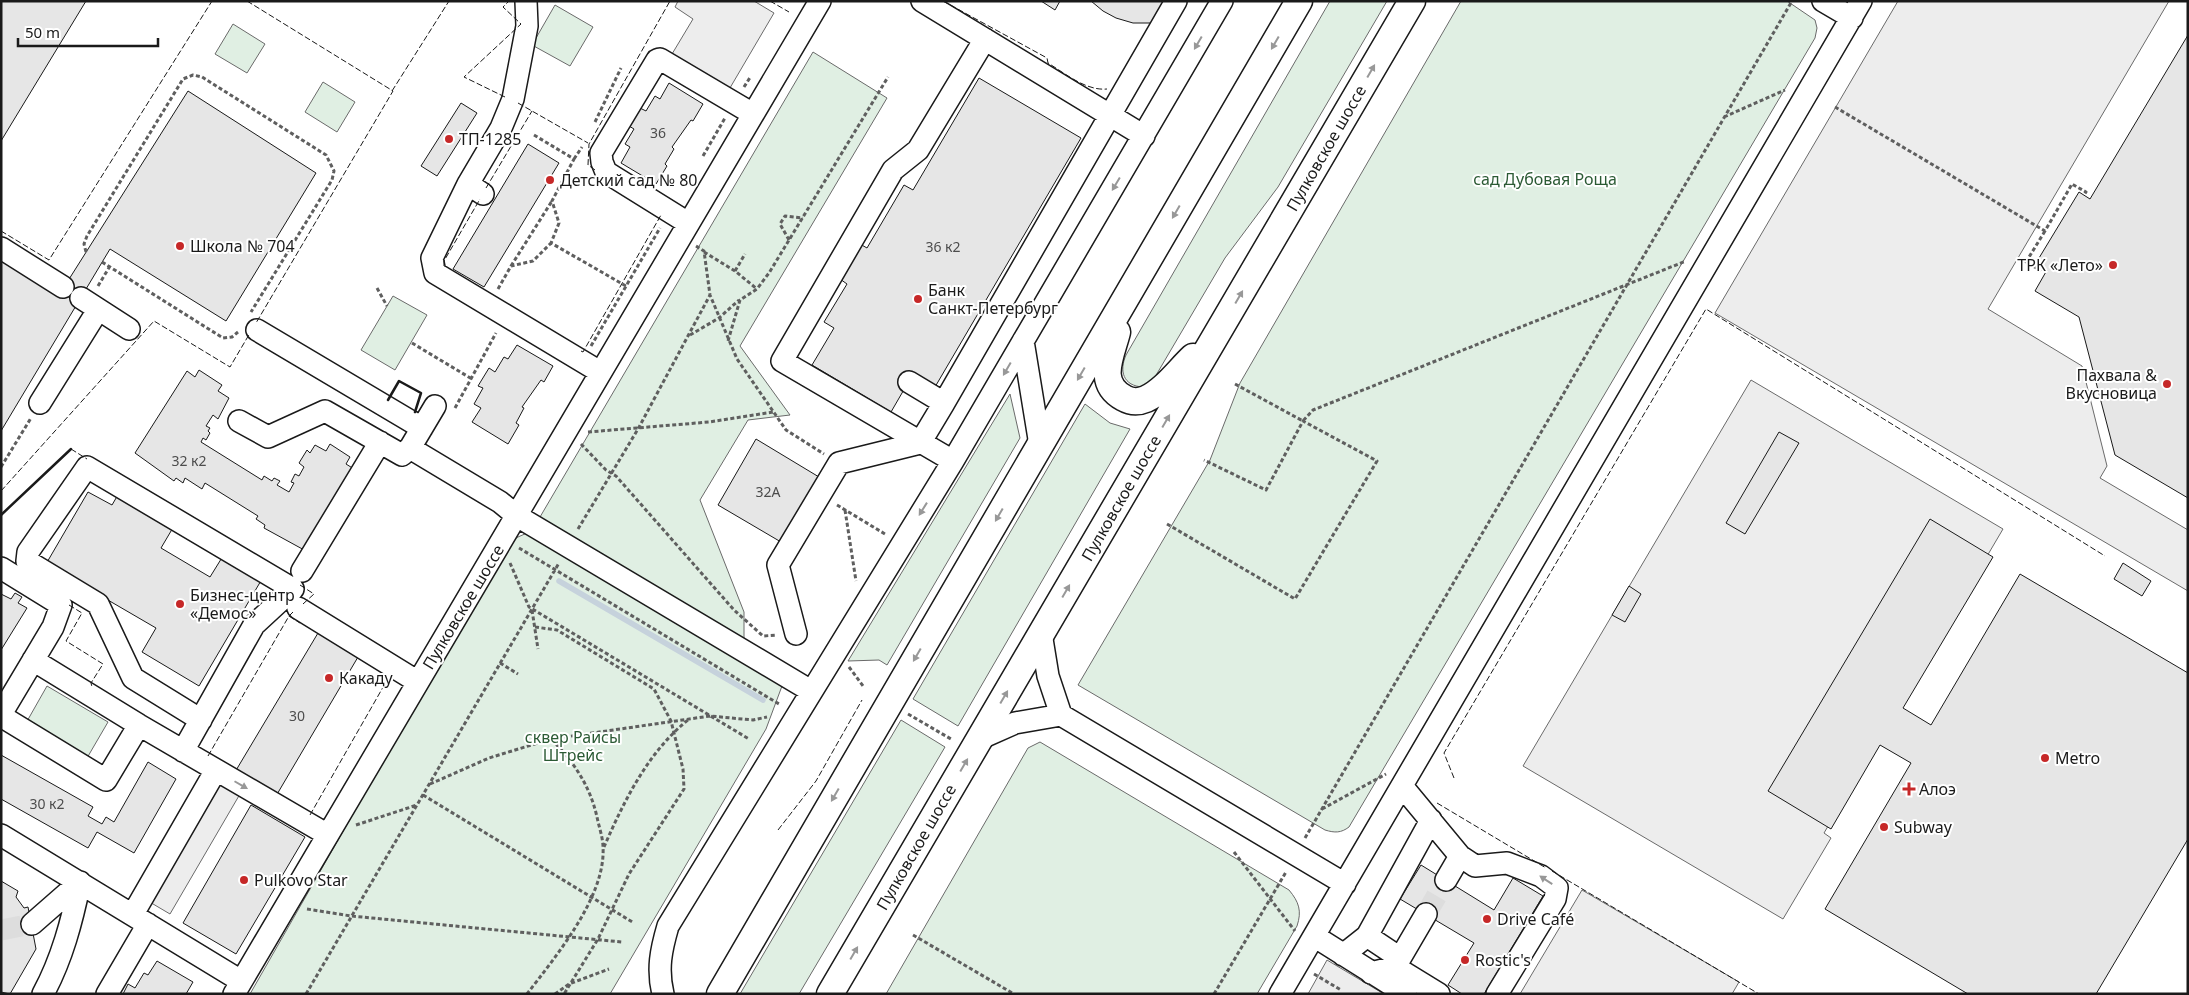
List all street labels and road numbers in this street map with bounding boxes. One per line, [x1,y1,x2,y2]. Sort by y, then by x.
street label: Пулковское шоссе [1281,81,1371,215]
street label: Пулковское шоссе [1076,431,1166,565]
street label: Пулковское шоссе [417,540,509,673]
street label: Пулковское шоссе [871,780,961,914]

